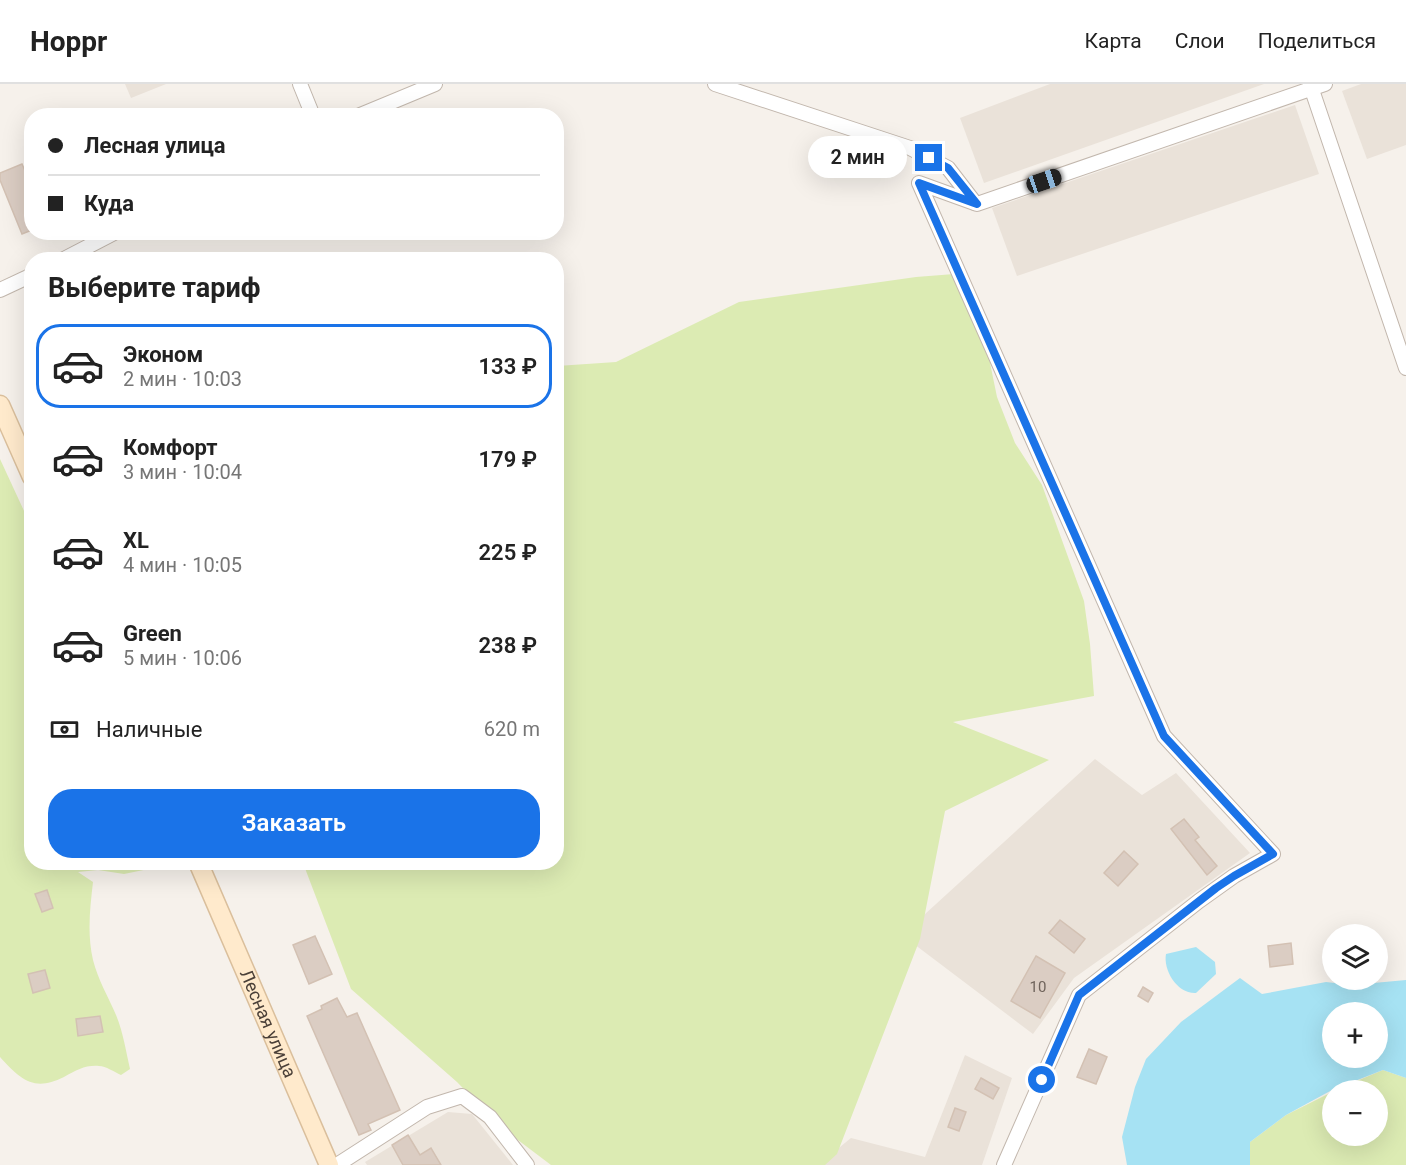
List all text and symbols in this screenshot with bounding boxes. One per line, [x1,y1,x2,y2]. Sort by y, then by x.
text: Hoppr [30,25,107,58]
text: Карта [1085,29,1142,53]
text: Слои [1175,29,1225,53]
text: Поделиться [1258,29,1376,53]
text: Лесная улица [84,133,226,158]
callout: 2 мин [809,137,908,179]
route end [915,144,942,171]
text: 2 мин [830,145,885,169]
car [1024,167,1064,195]
text: Куда [84,191,134,216]
text: Выберите тариф [48,272,260,304]
icon: car [51,339,105,393]
text: Эконом [123,342,203,367]
text: 133 ₽ [479,354,537,379]
text: 2 мин · 10:03 [123,367,242,391]
icon: car [51,432,105,486]
text: Комфорт [123,435,218,460]
text: 179 ₽ [479,447,537,472]
text: 3 мин · 10:04 [123,460,242,484]
icon: car [51,525,105,579]
text: XL [123,528,149,553]
text: 225 ₽ [479,540,537,565]
text: 4 мин · 10:05 [123,553,242,577]
icon: car [51,618,105,672]
text: Green [123,621,182,646]
text: 238 ₽ [479,633,537,658]
text: 5 мин · 10:06 [123,646,242,670]
icon: cash [48,713,81,746]
text: Наличные [96,717,202,742]
text: 620 m [484,717,540,741]
button: Заказать [48,789,540,858]
map controls [1322,924,1388,1146]
button: layers [1322,924,1388,990]
street label: Лесная улица [236,966,301,1081]
house number: 10 [1030,978,1046,996]
button: + [1322,1002,1388,1068]
route start [1028,1066,1055,1093]
button: − [1322,1080,1388,1146]

